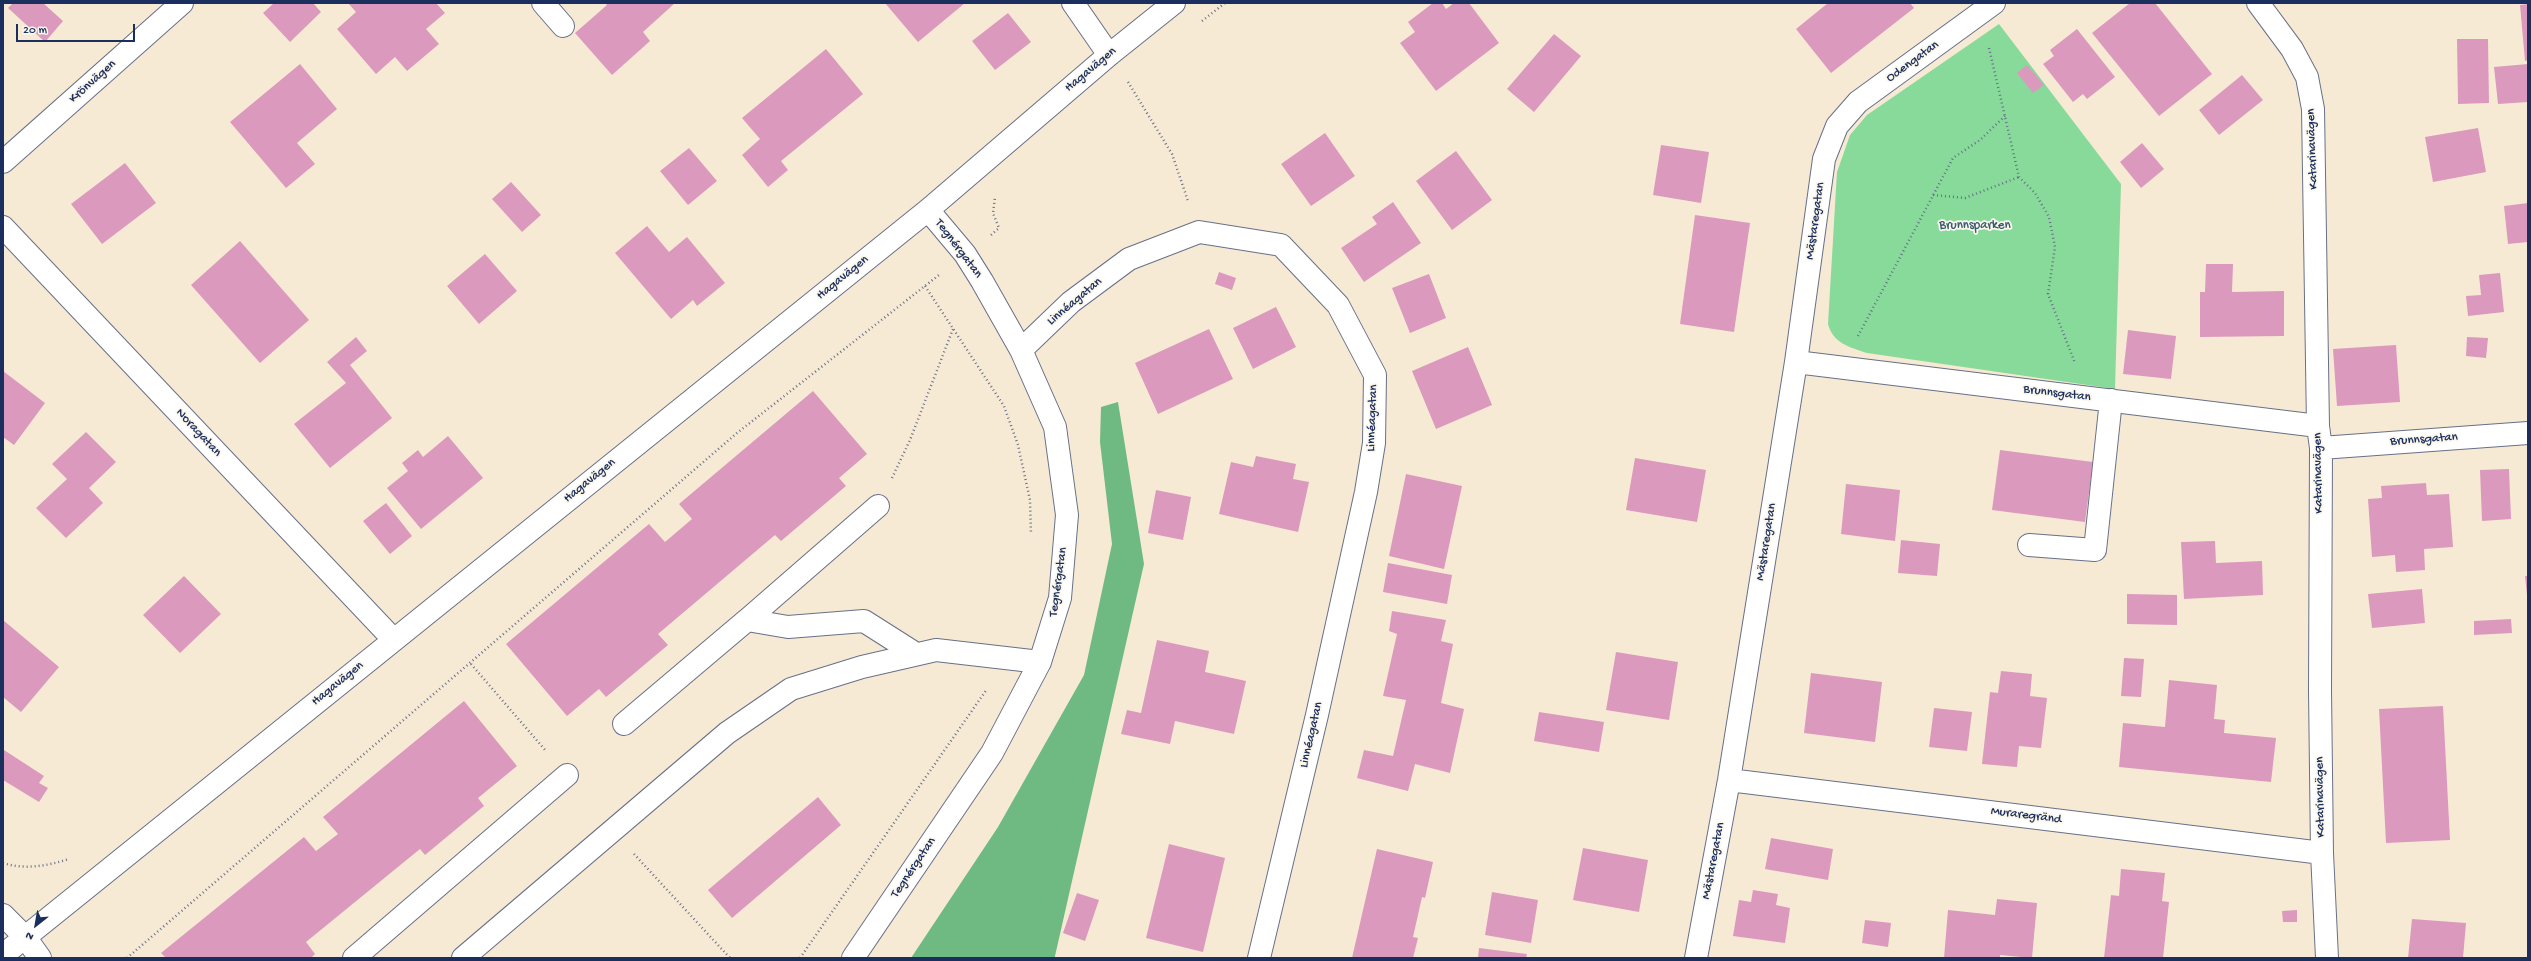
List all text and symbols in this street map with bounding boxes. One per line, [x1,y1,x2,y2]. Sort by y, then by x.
scale bar [18,16,137,42]
text: 20 m [23,24,47,38]
street label: Odengatan [1883,38,1943,86]
street label: Hagavägen [1062,44,1120,96]
street label: Krönvägen [66,57,120,107]
street label: Katarinavägen [2304,108,2322,190]
street label: Mästaregatan [1803,181,1829,261]
street label: Tegnérgatan [931,216,985,282]
park label: Brunnsparken [1939,218,2011,234]
street label: Hagavägen [814,252,872,304]
street label: Linnéagatan [1044,274,1106,330]
street label: Brunnsgatan [2022,382,2092,406]
street label: Linnéagatan [1364,384,1382,452]
street label: Noragatan [172,406,224,460]
street label: Brunnsgatan [2390,430,2458,450]
street label: Katarinavägen [2310,432,2328,514]
street label: Hagavägen [561,455,619,507]
street label: Mästaregatan [1753,502,1781,582]
street label: Tegnérgatan [1046,546,1072,618]
street label: Hagavägen [309,658,367,710]
street label: Linnéagatan [1297,701,1327,769]
street label: Katarinavägen [2312,756,2330,838]
street label: Muraregränd [1990,804,2062,828]
street label: Mästaregatan [1699,821,1729,901]
street label: Tegnérgatan [888,835,940,901]
north arrow [16,905,56,945]
text: N [24,928,36,942]

